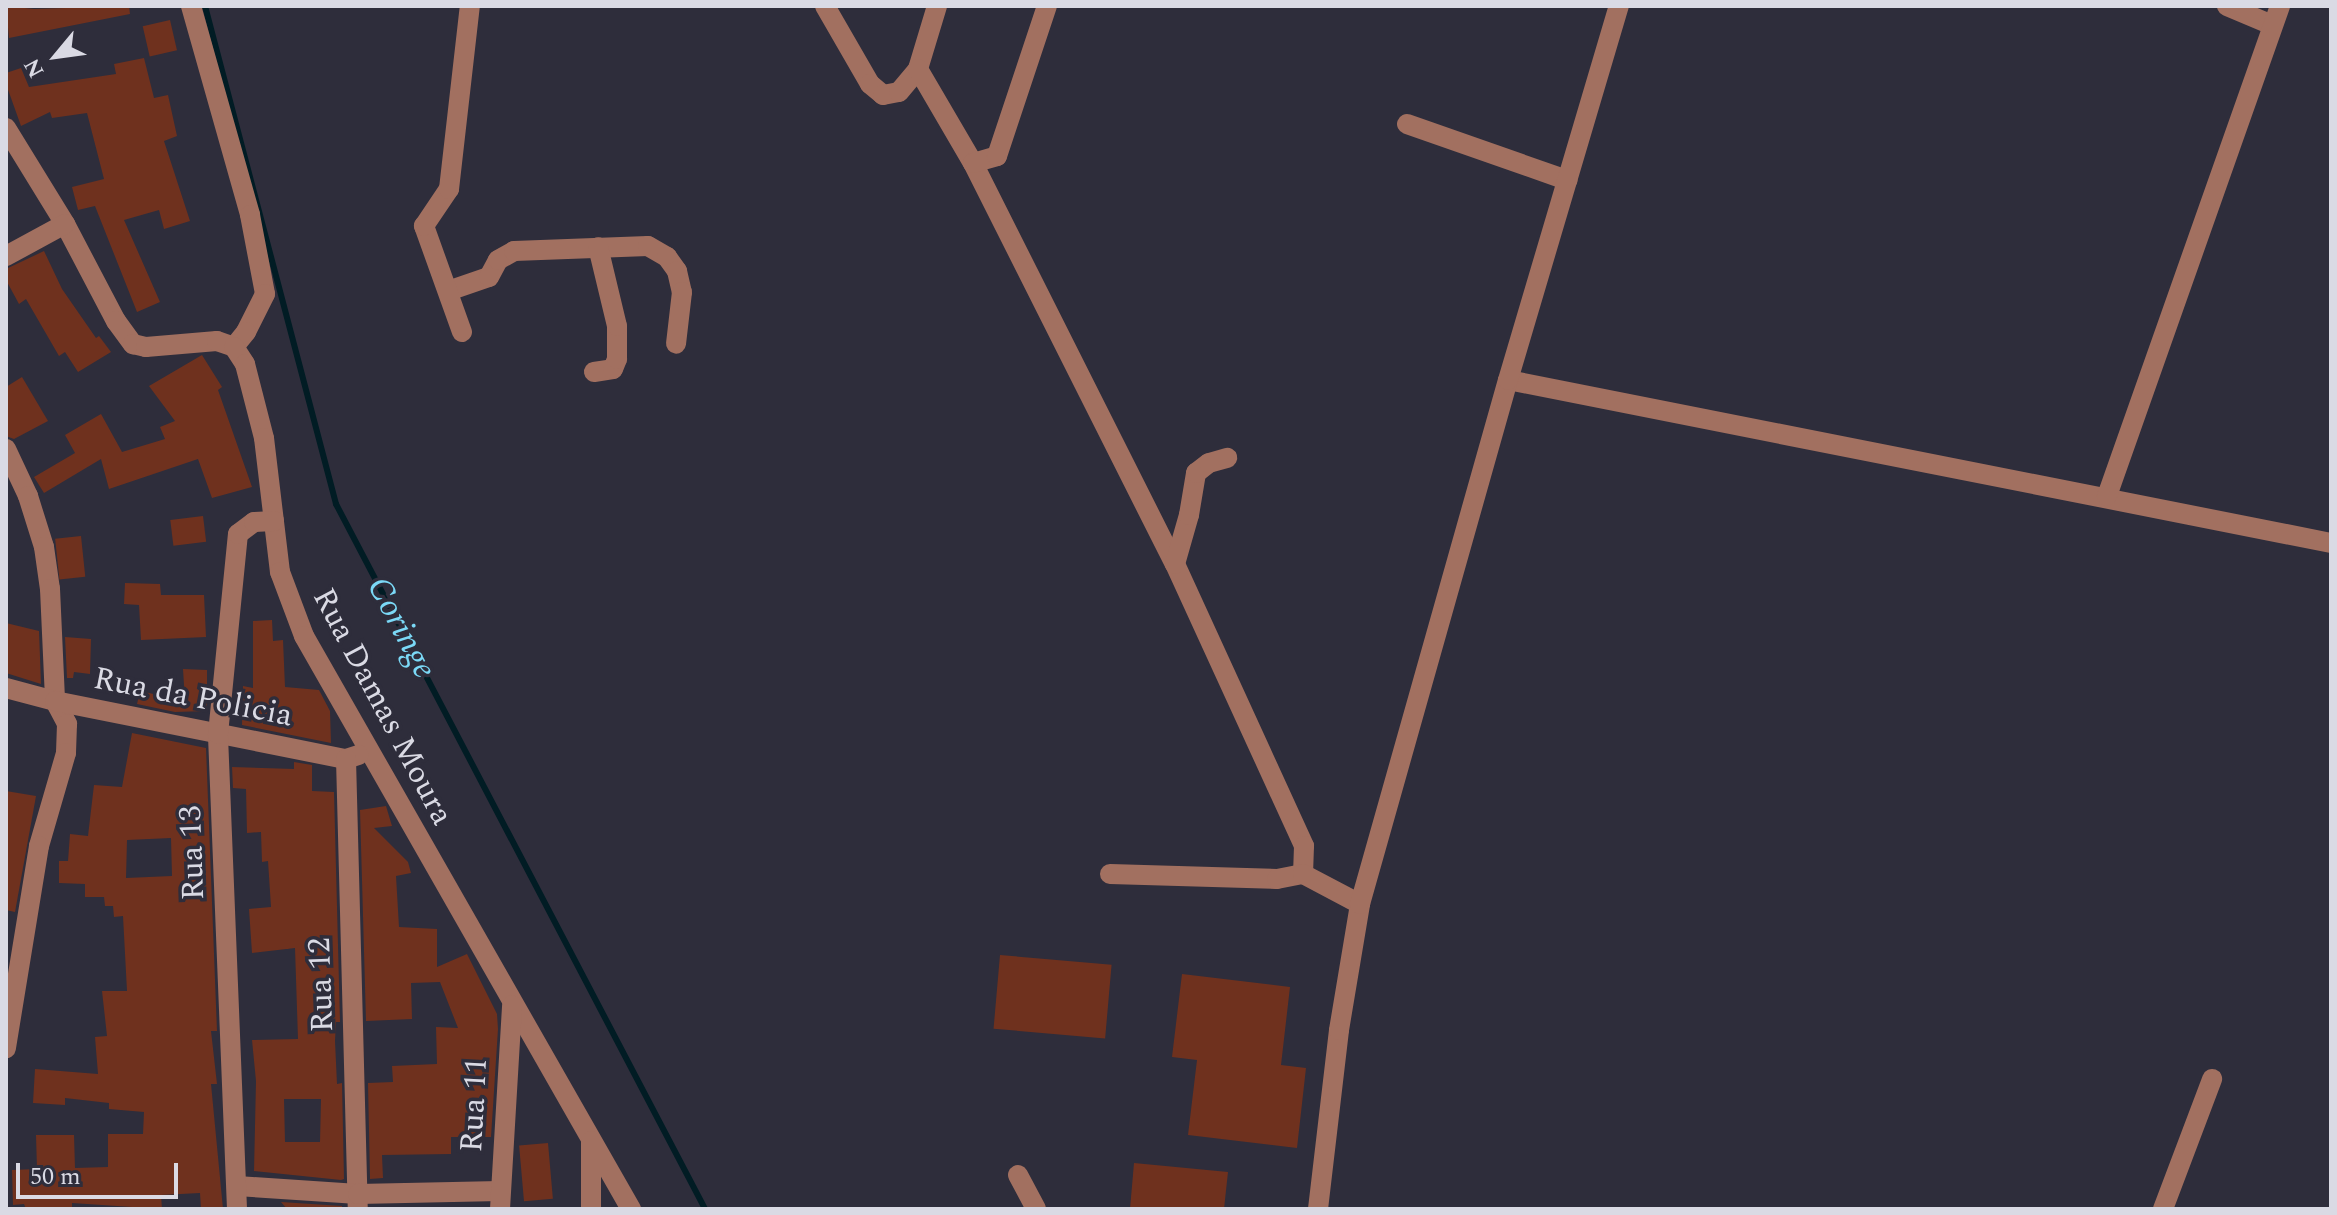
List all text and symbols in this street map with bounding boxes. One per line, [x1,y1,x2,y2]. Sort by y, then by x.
north arrow [16,16,96,96]
text: N [16,52,53,84]
water label: Coringe [357,570,445,686]
street label: Rua Damas Moura [303,582,461,832]
street label: Rua da Policia [90,660,296,736]
street label: Rua 13 [172,805,214,901]
street label: Rua 12 [301,937,343,1033]
street label: Rua 11 [453,1057,497,1153]
scale bar [20,1147,182,1197]
text: 50 m [30,1159,81,1195]

